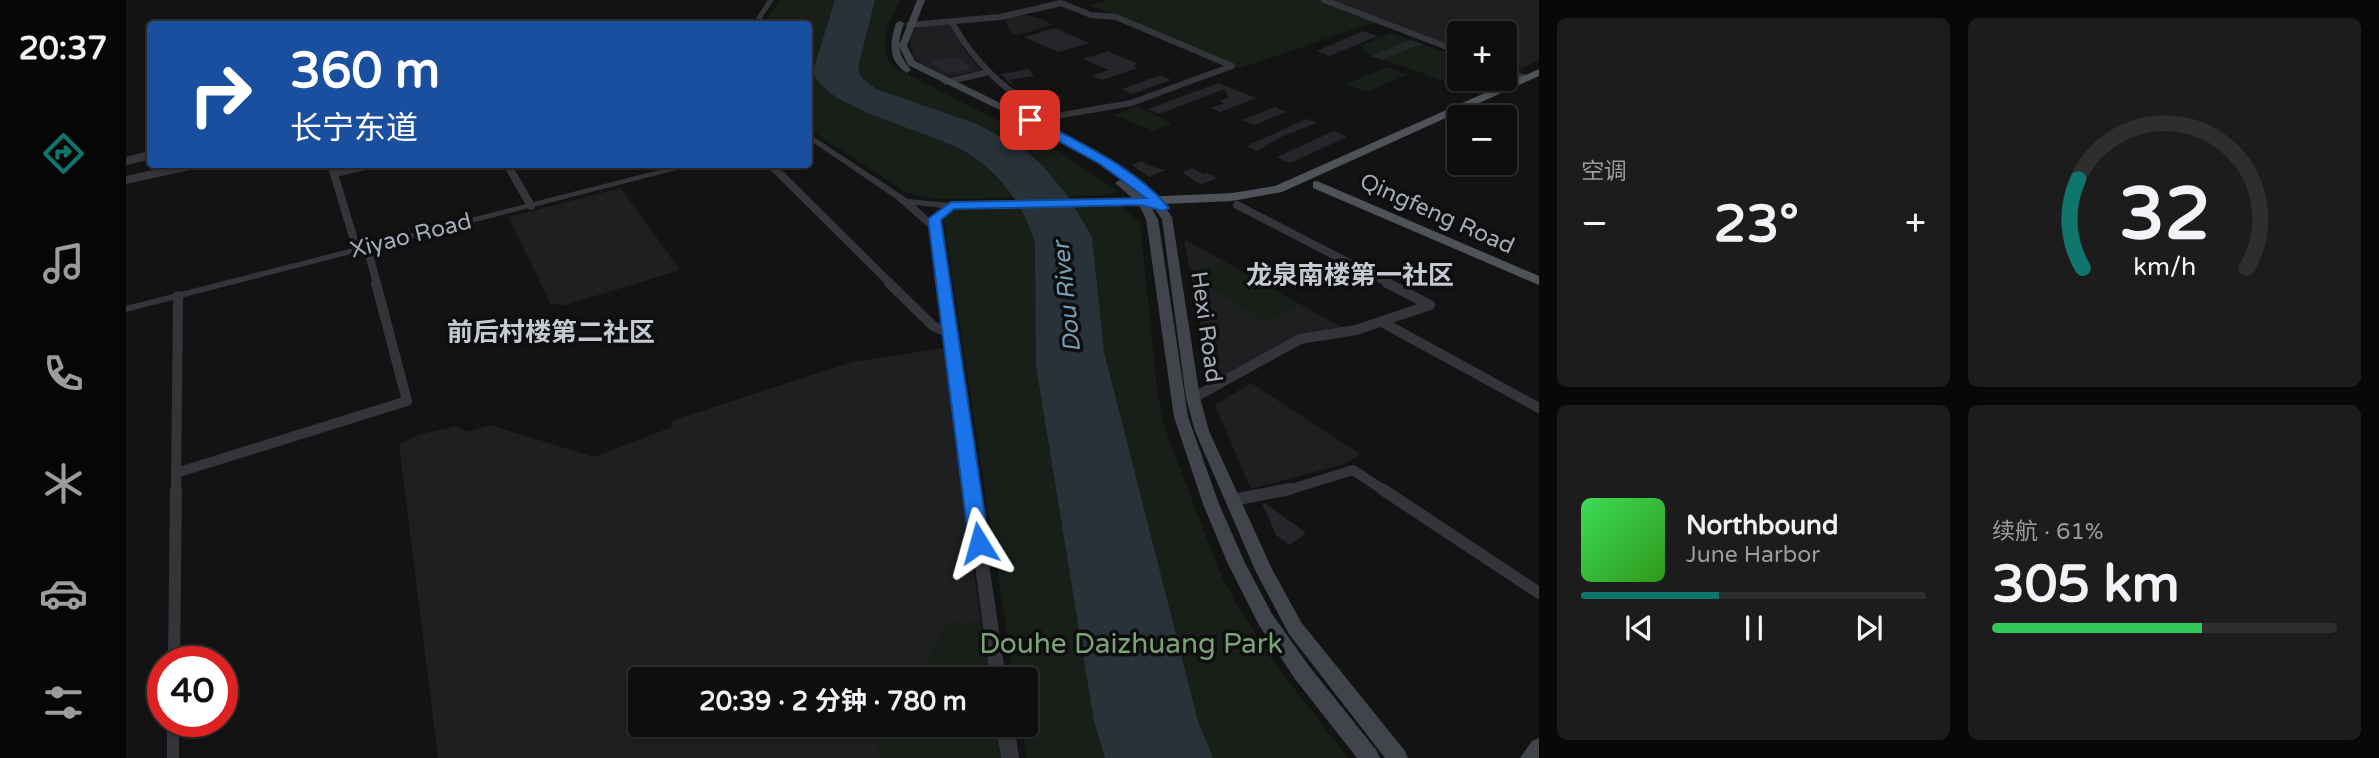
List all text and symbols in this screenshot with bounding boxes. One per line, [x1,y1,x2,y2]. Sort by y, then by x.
map controls [1447,21,1517,175]
button: + [1447,21,1517,91]
text: 20:37 [19,30,107,68]
text: 360 m [290,42,440,101]
icon: right [175,49,266,140]
pin [1000,90,1060,150]
icon: arrive [1011,101,1049,139]
button: − [1447,105,1517,175]
text: 长宁东道 [290,110,418,148]
icon: directions [39,129,88,178]
text: 空调 [1581,158,1627,186]
street label: Qingfeng Road [1355,167,1519,261]
text: 32 [2119,172,2210,260]
text: 23° [1714,193,1799,256]
text: − [1581,201,1608,247]
text: + [1905,201,1926,247]
street label: Xiyao Road [347,207,475,265]
water label: Dou River [1046,237,1087,354]
icon: music [39,239,88,288]
text: km/h [2133,252,2196,282]
district label: 龙泉南楼第一社区 [1246,260,1454,291]
street label: Hexi Road [1184,270,1228,384]
district label: 前后村楼第二社区 [447,317,655,348]
icon: phone [39,349,88,398]
icon: climate [39,459,88,508]
position arrow [942,506,1016,580]
text: Northbound [1686,510,1838,541]
text: 续航 · 61% [1992,518,2104,546]
text: June Harbor [1686,541,1820,569]
text: 305 km [1992,553,2180,616]
icon: car [39,569,88,618]
icon: previous [1620,609,1658,647]
icon: pause [1735,609,1773,647]
icon: next [1850,609,1888,647]
park label: Douhe Daizhuang Park [979,627,1283,661]
speed limit sign: 40 [147,646,238,737]
icon: filters [39,678,88,727]
text: 20:39 · 2 分钟 · 780 m [699,686,967,717]

